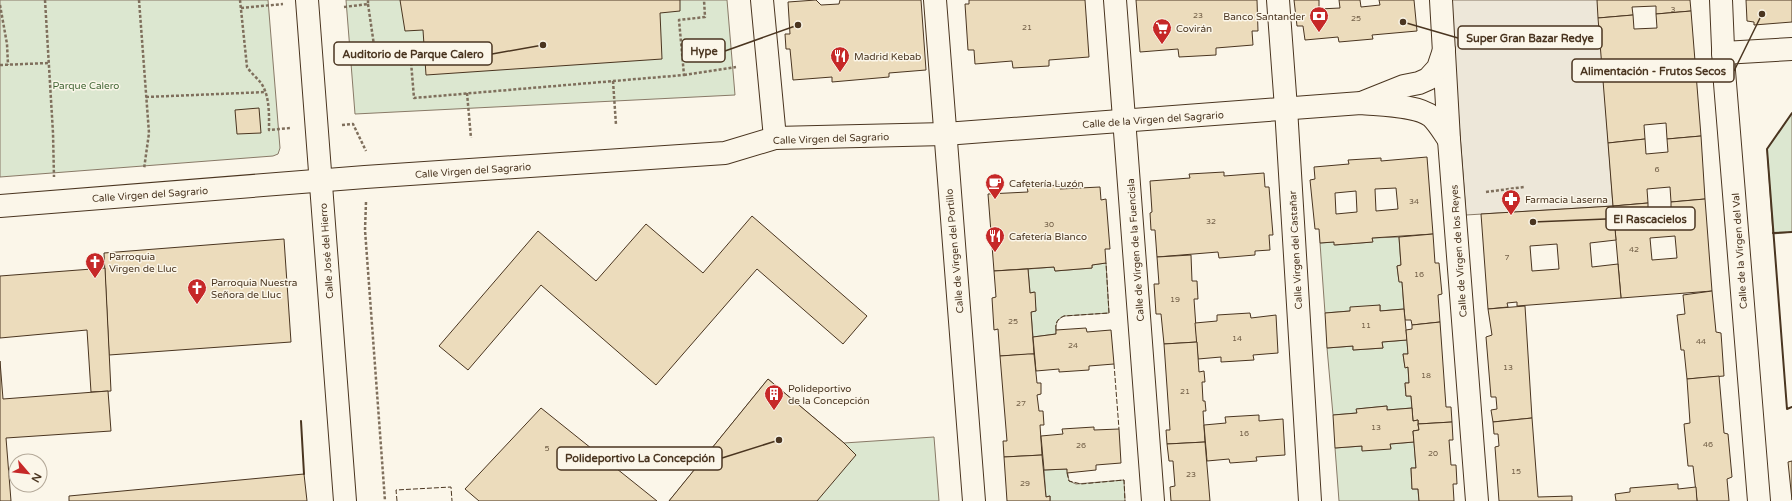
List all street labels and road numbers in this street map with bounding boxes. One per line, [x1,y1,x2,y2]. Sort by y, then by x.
street label: Calle de la Virgen del Sagrario [1082,109,1224,131]
street label: Calle Virgen del Sagrario [773,131,889,147]
street label: Calle Virgen del Sagrario [415,161,532,181]
street label: Calle de Virgen de la Fuencisla [1125,178,1147,322]
street label: Calle de Virgen de los Reyes [1448,184,1470,318]
street label: Calle Virgen del Sagrario [92,185,209,205]
street label: Calle de Virgen del Portillo [944,188,966,314]
street label: Calle Virgen del Castañar [1287,190,1305,310]
street label: Calle de la Virgen del Val [1730,192,1750,309]
street label: Calle José del Hierro [318,203,336,299]

